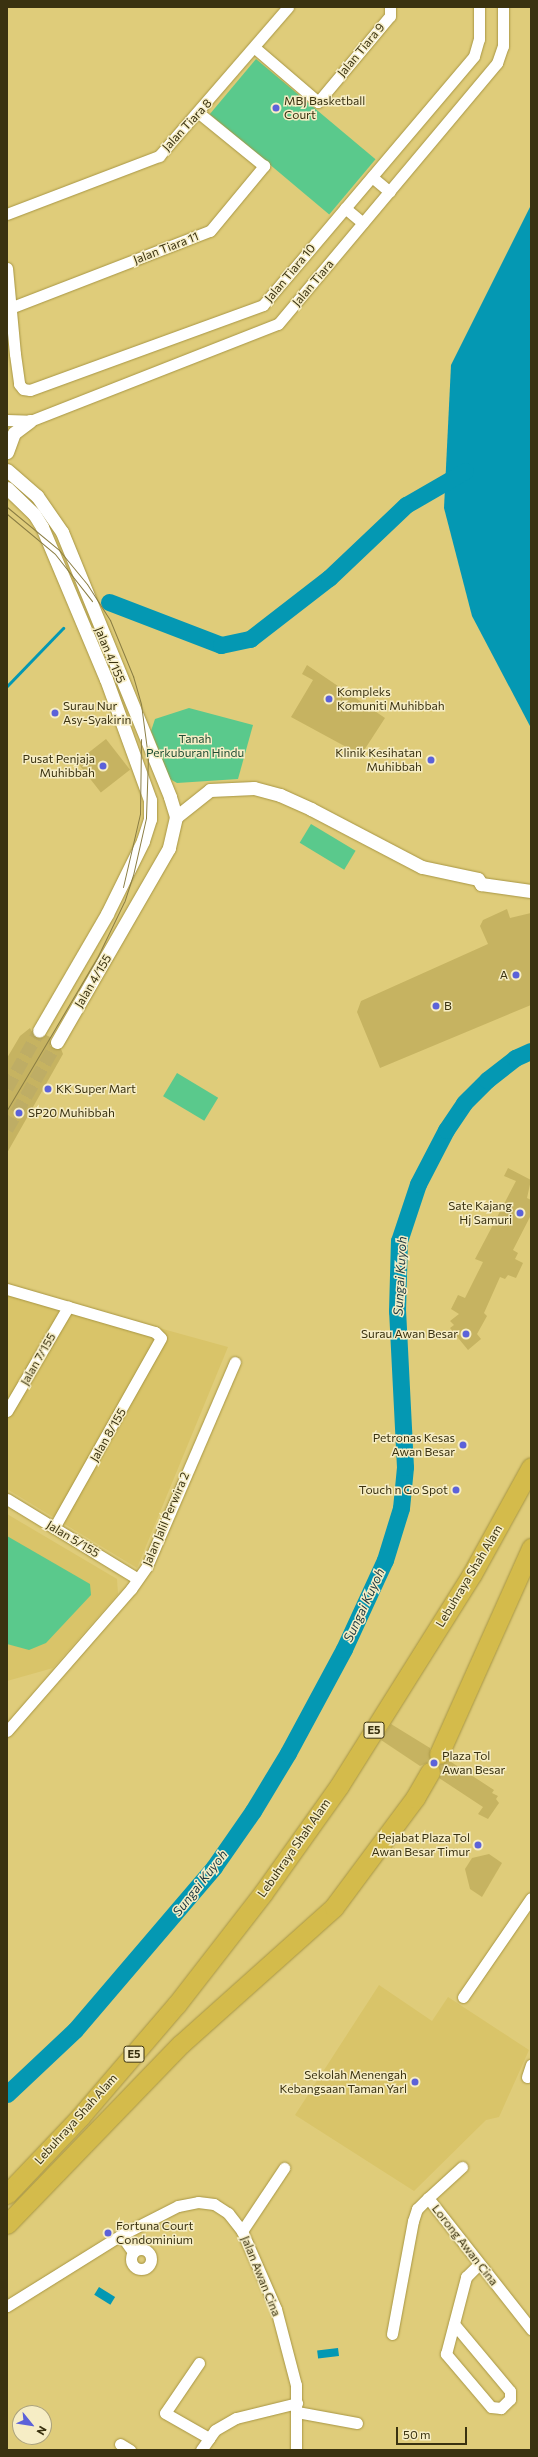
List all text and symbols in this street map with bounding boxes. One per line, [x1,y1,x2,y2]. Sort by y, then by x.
street label: Jalan Tiara 9 [334,20,388,80]
place label: MBJ Basketball Court [284,94,365,122]
street label: Jalan Tiara 8 [159,96,215,154]
marker: MBJ Basketball Court [271,103,281,113]
street label: Jalan Tiara 11 [131,229,201,267]
street label: Jalan Tiara 10 [261,241,319,305]
street label: Jalan Tiara [289,257,337,309]
street label: Jalan 4/155 [92,625,128,685]
place label: Kompleks Komuniti Muhibbah [337,685,445,713]
marker: Kompleks Komuniti Muhibbah [324,694,334,704]
place label: Surau Nur Asy-Syakirin [63,699,131,727]
marker: Surau Nur Asy-Syakirin [50,708,60,718]
park label: Tanah Perkuburan Hindu [146,732,244,760]
place label: Klinik Kesihatan Muhibbah [335,746,422,774]
place label: Pusat Penjaja Muhibbah [23,752,95,780]
marker: Klinik Kesihatan Muhibbah [425,754,437,766]
marker: Pusat Penjaja Muhibbah [98,761,108,771]
street label: Jalan 4/155 [71,952,115,1010]
place label: A [500,968,508,982]
marker: A [511,970,521,980]
place label: B [444,999,452,1013]
marker: B [431,1001,441,1011]
place label: KK Super Mart [56,1082,136,1096]
marker: KK Super Mart [43,1084,53,1094]
place label: SP20 Muhibbah [28,1106,115,1120]
marker: SP20 Muhibbah [13,1107,25,1119]
place label: Sate Kajang Hj Samuri [448,1199,512,1227]
marker: Sate Kajang Hj Samuri [515,1208,525,1218]
water label: Sungai Kuyoh [390,1236,410,1316]
place label: Surau Awan Besar [361,1327,458,1341]
marker: Surau Awan Besar [461,1329,471,1339]
street label: Jalan 7/155 [17,1330,59,1388]
street label: Jalan 8/155 [87,1406,129,1464]
place label: Petronas Kesas Awan Besar [373,1431,455,1459]
marker: Petronas Kesas Awan Besar [458,1440,468,1450]
street label: Jalan Jalil Perwira 2 [140,1470,192,1568]
place label: Touch n Go Spot [359,1483,448,1497]
marker: Touch n Go Spot [451,1485,461,1495]
street label: Jalan 5/155 [44,1518,102,1560]
street label: Lebuhraya Shah Alam [433,1522,505,1630]
water label: Sungai Kuyoh [340,1566,388,1644]
road number: E5 [363,1721,385,1739]
place label: Plaza Tol Awan Besar [442,1749,505,1777]
marker: Plaza Tol Awan Besar [429,1758,439,1768]
street label: Lebuhraya Shah Alam [255,1796,333,1900]
place label: Pejabat Plaza Tol Awan Besar Timur [372,1831,470,1859]
marker: Pejabat Plaza Tol Awan Besar Timur [473,1840,483,1850]
water label: Sungai Kuyoh [169,1847,231,1919]
road number: E5 [123,2045,145,2063]
place label: Sekolah Menengah Kebangsaan Taman Yarl [280,2068,407,2096]
street label: Lebuhraya Shah Alam [32,2071,120,2167]
marker: Sekolah Menengah Kebangsaan Taman Yarl [410,2077,420,2087]
street label: Lorong Awan Cina [429,2202,501,2288]
place label: Fortuna Court Condominium [116,2219,193,2247]
marker: Fortuna Court Condominium [103,2228,113,2238]
street label: Jalan Awan Cina [238,2234,284,2318]
north arrow [12,2405,52,2445]
scale bar [398,2419,469,2445]
text: N [34,2424,50,2438]
text: 50 m [403,2427,431,2441]

